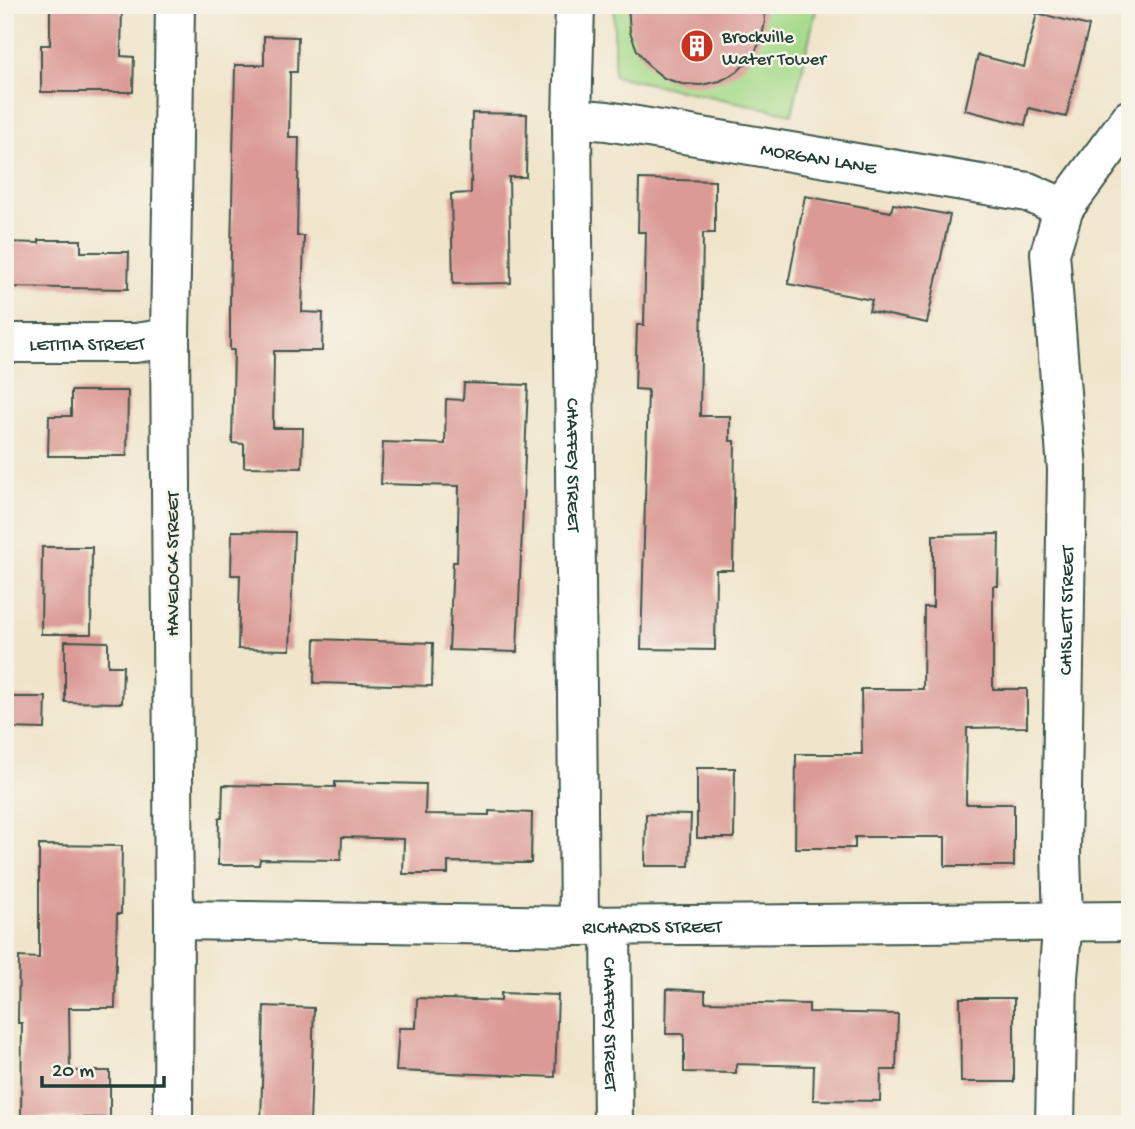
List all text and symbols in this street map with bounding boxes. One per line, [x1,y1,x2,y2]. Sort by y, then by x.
building icon: Brockville Water Tower [678,27,716,65]
place label: Brockville Water Tower [721,27,828,72]
street label: MORGAN LANE [759,139,879,181]
street label: LETITIA STREET [29,334,147,358]
street label: CHAFFEY STREET [559,398,584,533]
street label: HAVELOCK STREET [163,491,186,637]
street label: CHISLETT STREET [1056,545,1081,675]
street label: RICHARDS STREET [582,917,723,941]
street label: CHAFFEY STREET [596,957,621,1092]
scale bar [42,1045,164,1089]
text: 20 m [52,1060,94,1085]

